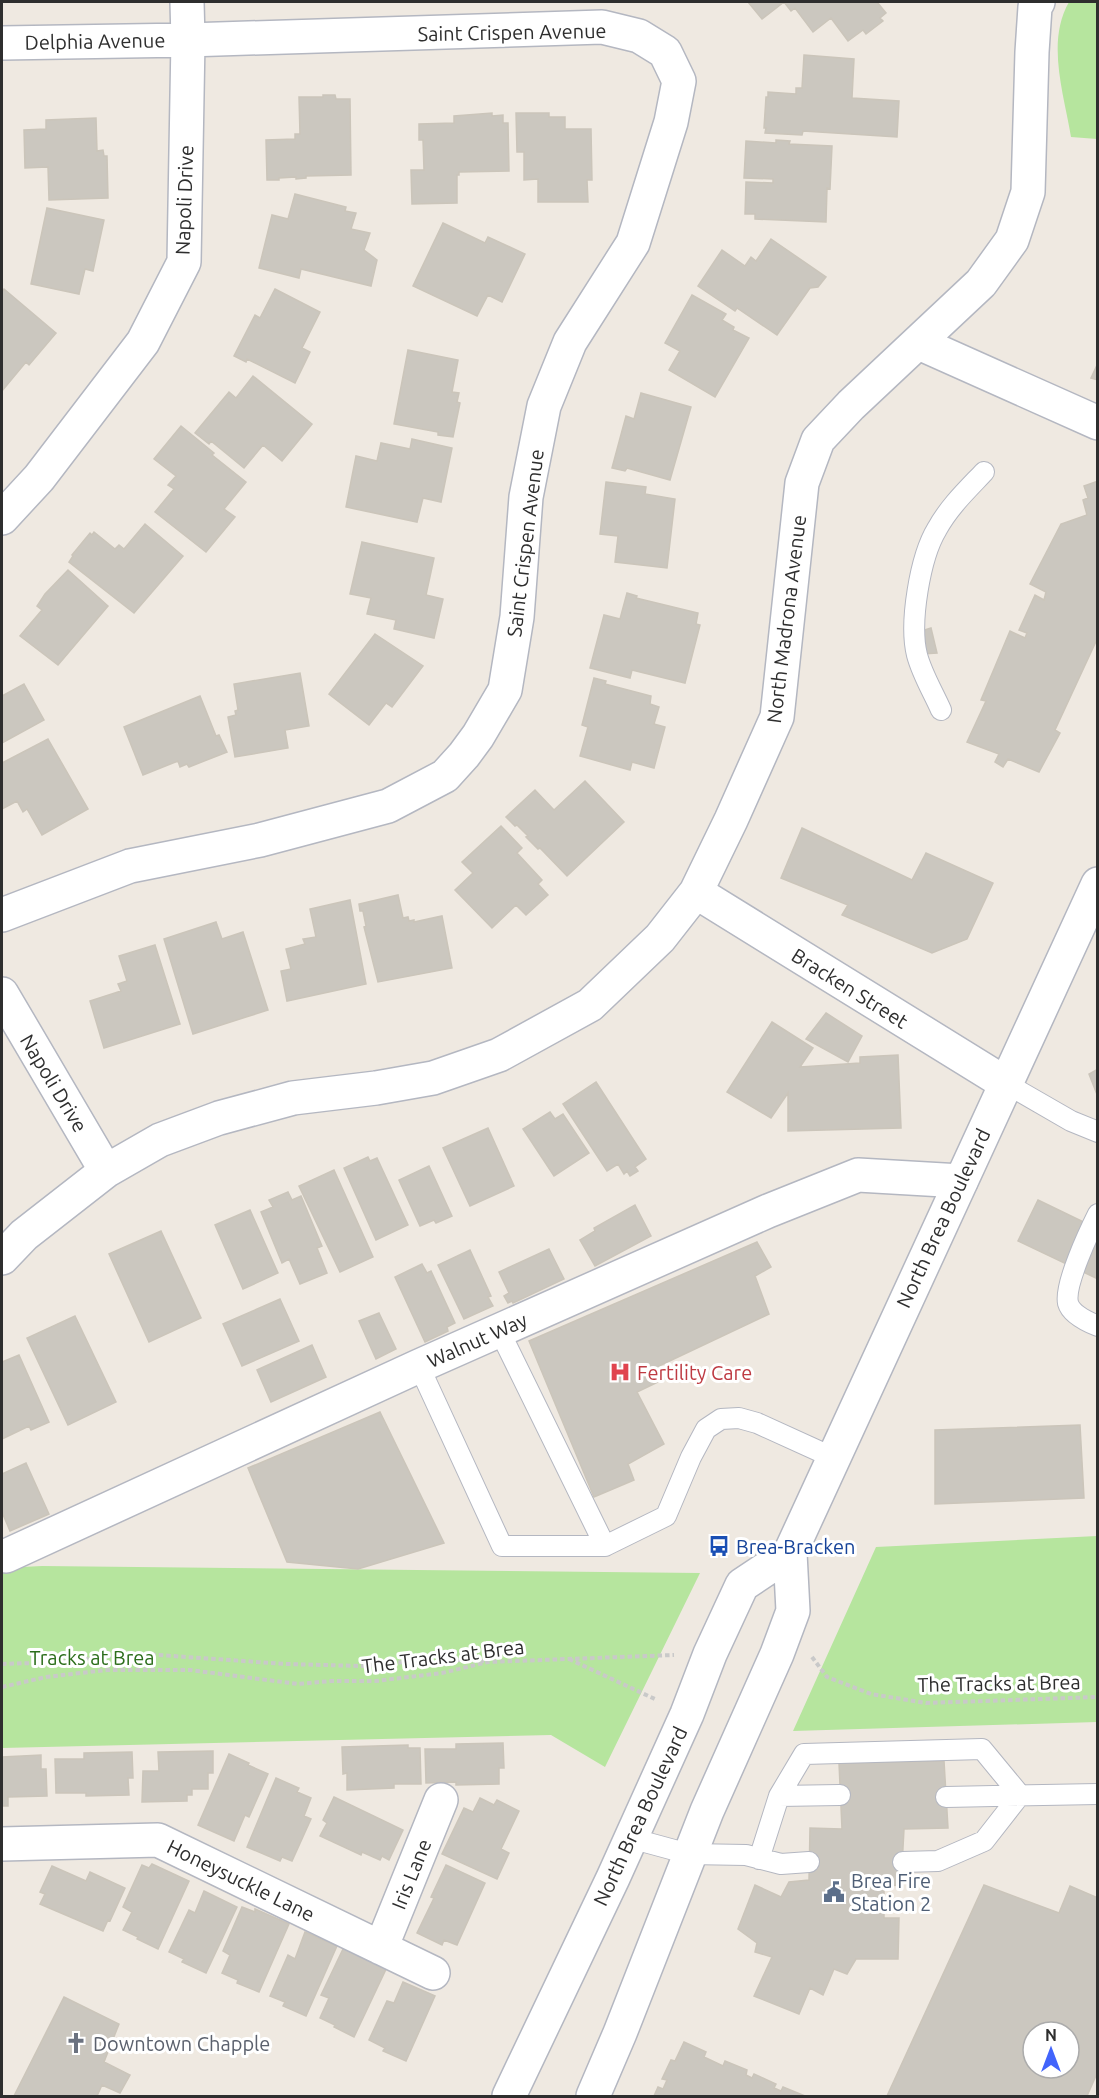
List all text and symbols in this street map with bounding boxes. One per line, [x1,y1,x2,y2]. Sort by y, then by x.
street label: Saint Crispen Avenue [417,19,607,45]
street label: Delphia Avenue [24,28,166,54]
street label: Napoli Drive [171,145,197,255]
street label: Saint Crispen Avenue [502,448,548,638]
street label: North Madrona Avenue [762,514,810,724]
street label: Bracken Street [788,943,912,1033]
street label: Napoli Drive [16,1030,92,1136]
street label: North Brea Boulevard [891,1125,995,1311]
street label: Walnut Way [423,1308,531,1372]
hospital icon: Fertility Care [608,1360,632,1384]
place label: Fertility Care [637,1361,752,1384]
bus stop icon: Brea-Bracken [707,1534,731,1558]
place label: Brea-Bracken [736,1535,855,1558]
street label: The Tracks at Brea [361,1635,525,1677]
park label: Tracks at Brea [29,1646,155,1669]
street label: The Tracks at Brea [917,1670,1081,1696]
street label: North Brea Boulevard [588,1723,692,1909]
street label: Honeysuckle Lane [164,1834,318,1926]
street label: Iris Lane [387,1835,435,1913]
place label: Brea Fire Station 2 [851,1869,931,1915]
public building icon: Brea Fire Station 2 [822,1880,846,1904]
north arrow [1021,2020,1081,2080]
text: N [1045,2026,1057,2044]
church icon: Downtown Chapple [64,2031,88,2055]
place label: Downtown Chapple [93,2032,270,2055]

